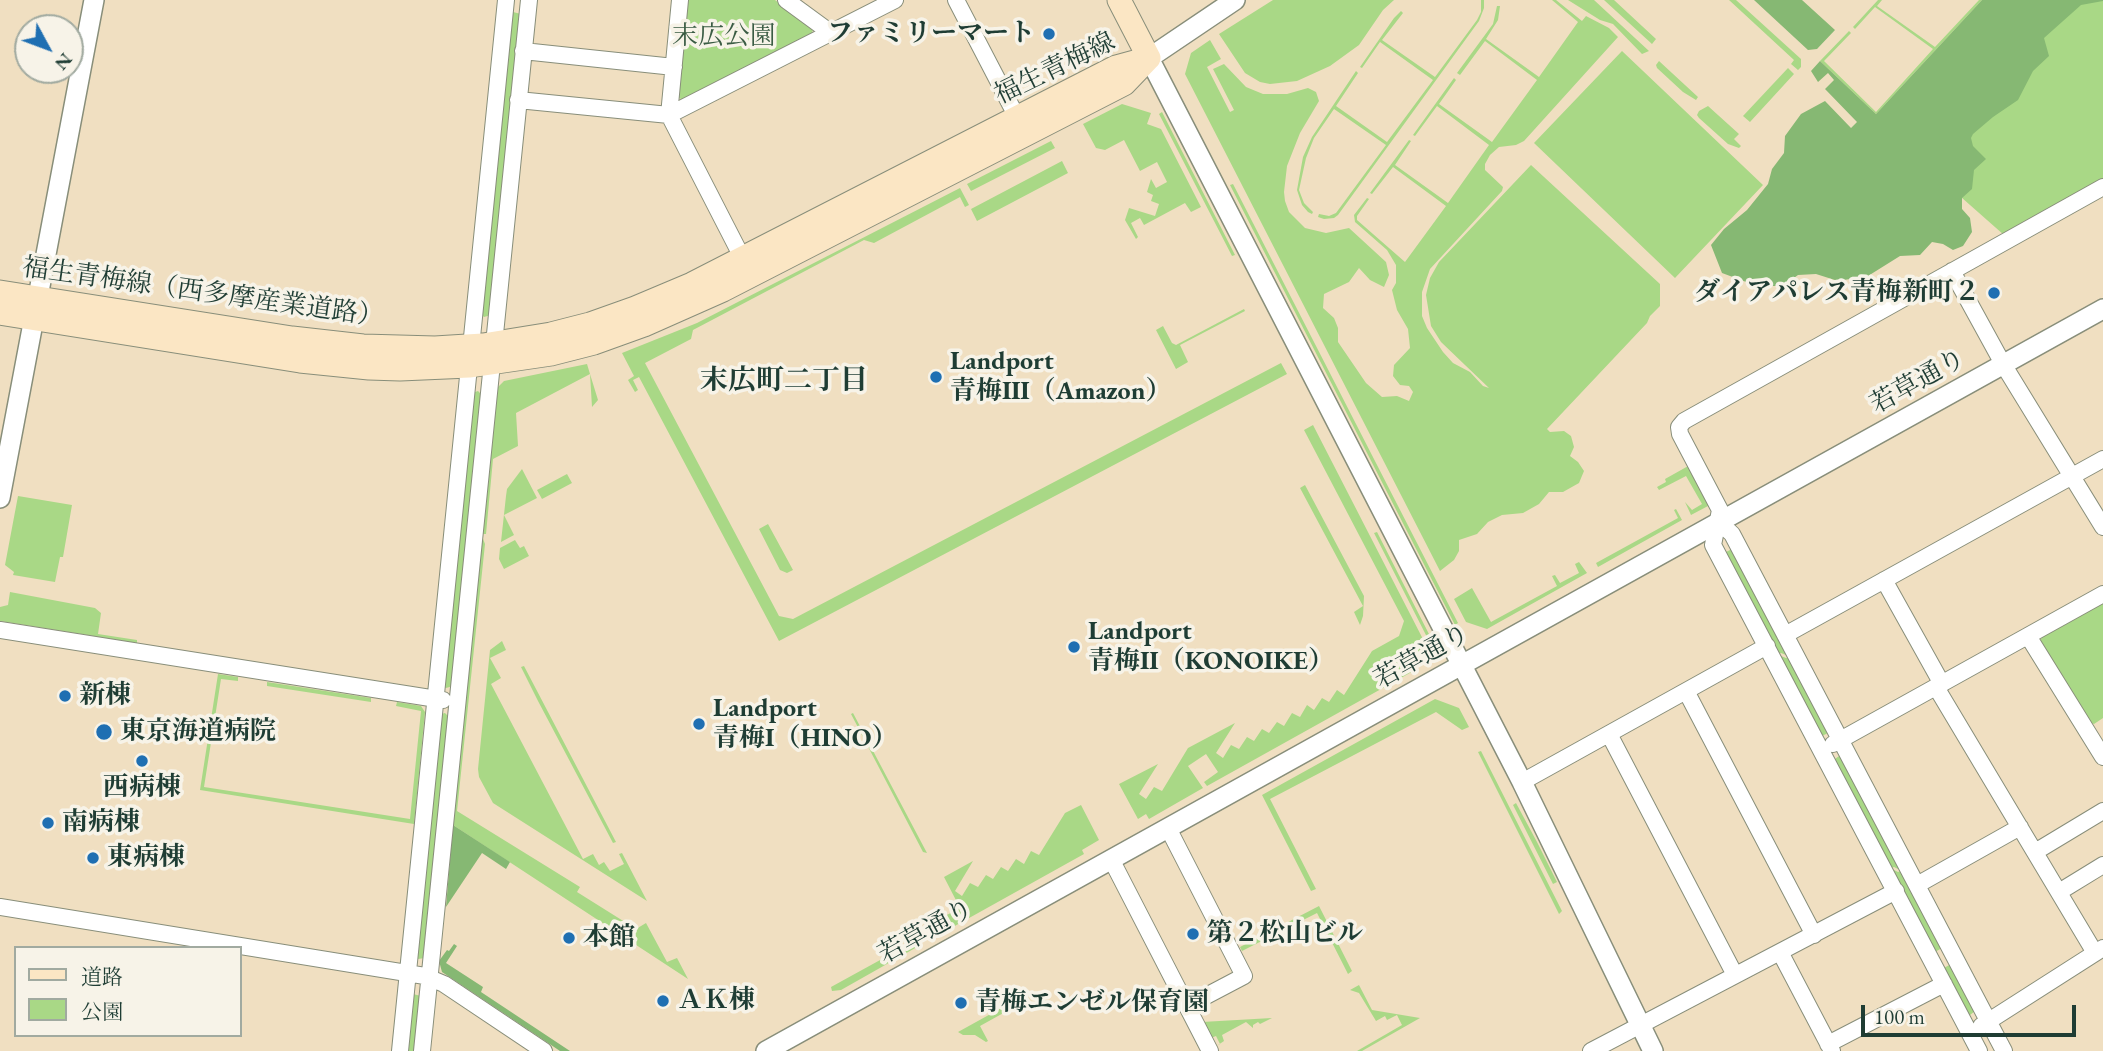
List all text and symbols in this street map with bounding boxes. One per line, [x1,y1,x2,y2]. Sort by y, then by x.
north arrow [14,14,84,84]
place label: ファミリーマート [827,18,1035,50]
park label: 末広公園 [672,21,776,53]
street label: 福生青梅線 [990,26,1120,112]
marker: ファミリーマート [1041,26,1057,42]
text: N [49,48,78,76]
street label: 福生青梅線（西多摩産業道路） [21,252,385,334]
place label: ダイアパレス青梅新町２ [1694,277,1980,309]
marker: ダイアパレス青梅新町２ [1986,285,2002,301]
street label: 若草通り [1865,343,1971,421]
place label: Landport 青梅Ⅲ（Amazon） [950,346,1171,408]
district label: 末広町二丁目 [700,364,868,398]
marker: Landport 青梅Ⅲ（Amazon） [928,369,944,385]
place label: Landport 青梅Ⅱ（KONOIKE） [1088,616,1334,678]
street label: 若草通り [1369,618,1475,696]
marker: Landport 青梅Ⅱ（KONOIKE） [1066,639,1082,655]
place label: 新棟 [79,680,131,712]
marker: 新棟 [57,688,73,704]
place label: Landport 青梅Ⅰ（HINO） [713,693,898,754]
place label: 東京海道病院 [120,716,276,748]
marker: Landport 青梅Ⅰ（HINO） [691,716,707,732]
marker: 東京海道病院 [94,722,114,742]
marker: 西病棟 [134,753,150,769]
place label: 西病棟 [103,772,181,804]
place label: 南病棟 [62,807,140,839]
marker: 南病棟 [40,815,56,831]
place label: 東病棟 [107,842,185,874]
marker: 東病棟 [85,850,101,866]
street label: 若草通り [873,893,979,971]
place label: 第２松山ビル [1207,918,1363,950]
place label: 本館 [583,922,635,954]
marker: 第２松山ビル [1185,926,1201,942]
marker: 本館 [561,930,577,946]
legend [14,946,242,1037]
text: 道路 [81,963,123,990]
place label: ＡＫ棟 [677,985,755,1017]
place label: 青梅エンゼル保育園 [975,987,1209,1019]
scale bar [1865,992,2080,1036]
marker: ＡＫ棟 [655,993,671,1009]
marker: 青梅エンゼル保育園 [953,995,969,1011]
text: 公園 [81,998,123,1025]
text: 100 m [1874,1003,1925,1030]

